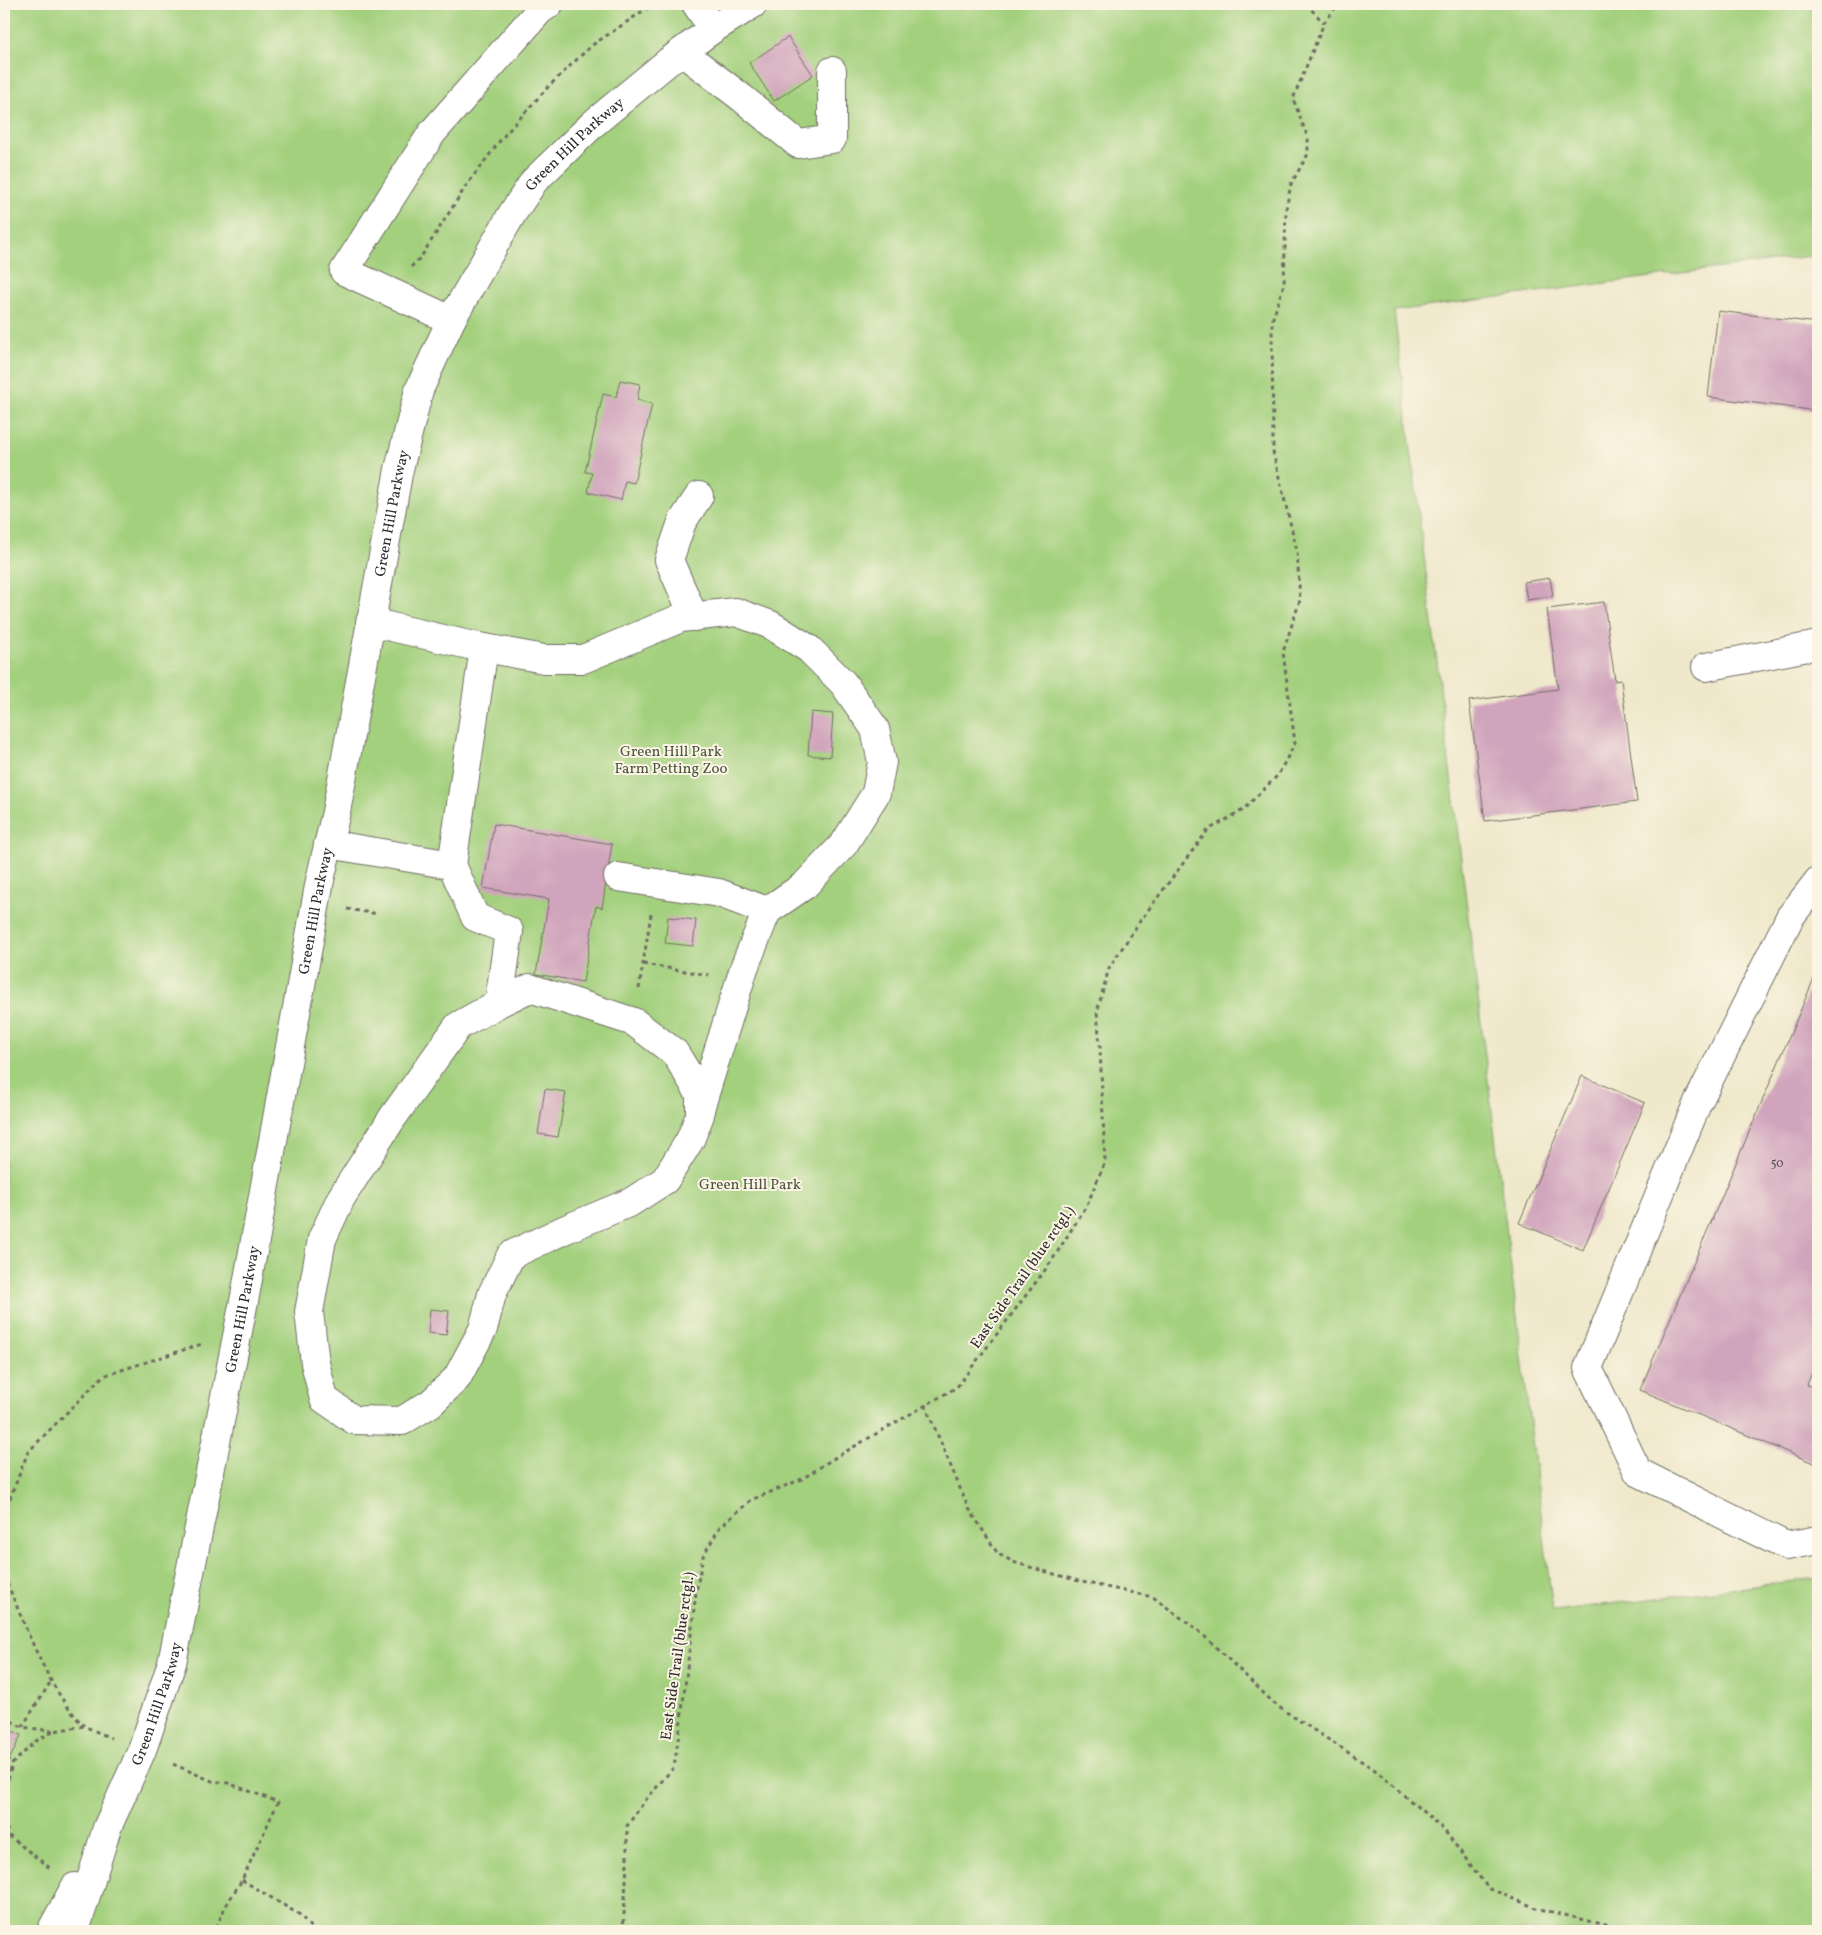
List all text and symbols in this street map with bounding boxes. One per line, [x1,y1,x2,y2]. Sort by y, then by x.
street label: Green Hill Parkway [521,93,629,196]
street label: Green Hill Parkway [370,448,415,579]
park label: Green Hill Park Farm Petting Zoo [614,742,728,780]
street label: Green Hill Parkway [294,846,339,976]
house number: 50 [1771,1156,1783,1172]
park label: Green Hill Park [699,1175,801,1196]
street label: East Side Trail (blue rctgl.) [966,1202,1081,1353]
street label: Green Hill Parkway [221,1244,266,1375]
street label: East Side Trail (blue rctgl.) [656,1571,701,1742]
street label: Green Hill Parkway [127,1641,188,1769]

